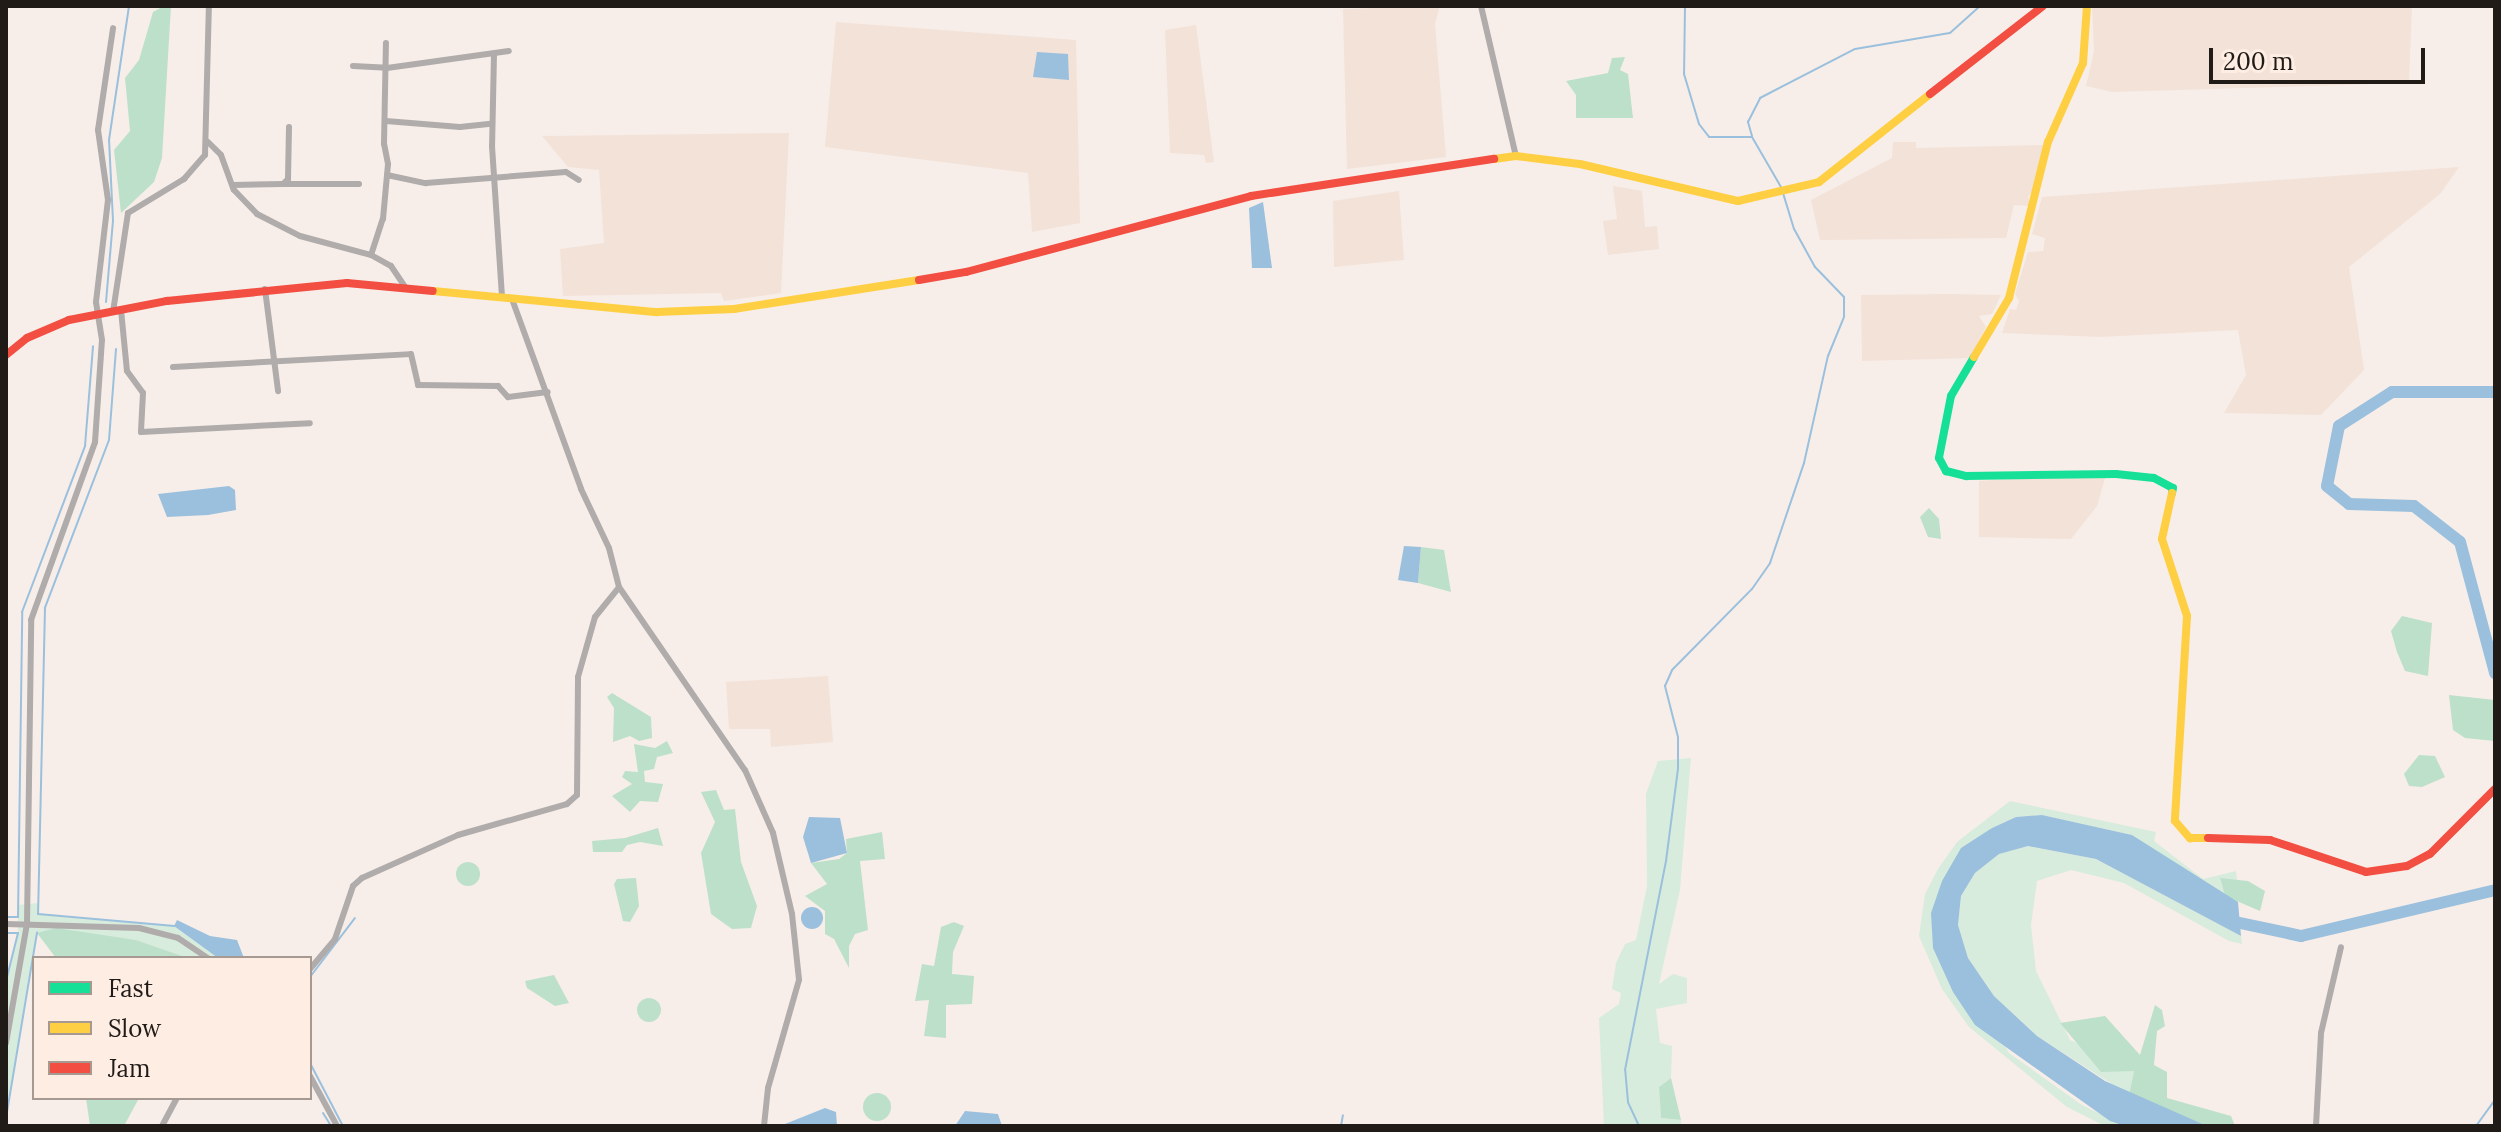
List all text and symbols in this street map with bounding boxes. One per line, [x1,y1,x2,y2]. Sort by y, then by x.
scale bar [2213,32,2429,82]
text: 200 m [2223,46,2293,77]
legend [32,956,312,1100]
text: Fast [108,973,153,1004]
text: Slow [108,1013,161,1044]
text: Jam [108,1053,150,1084]

